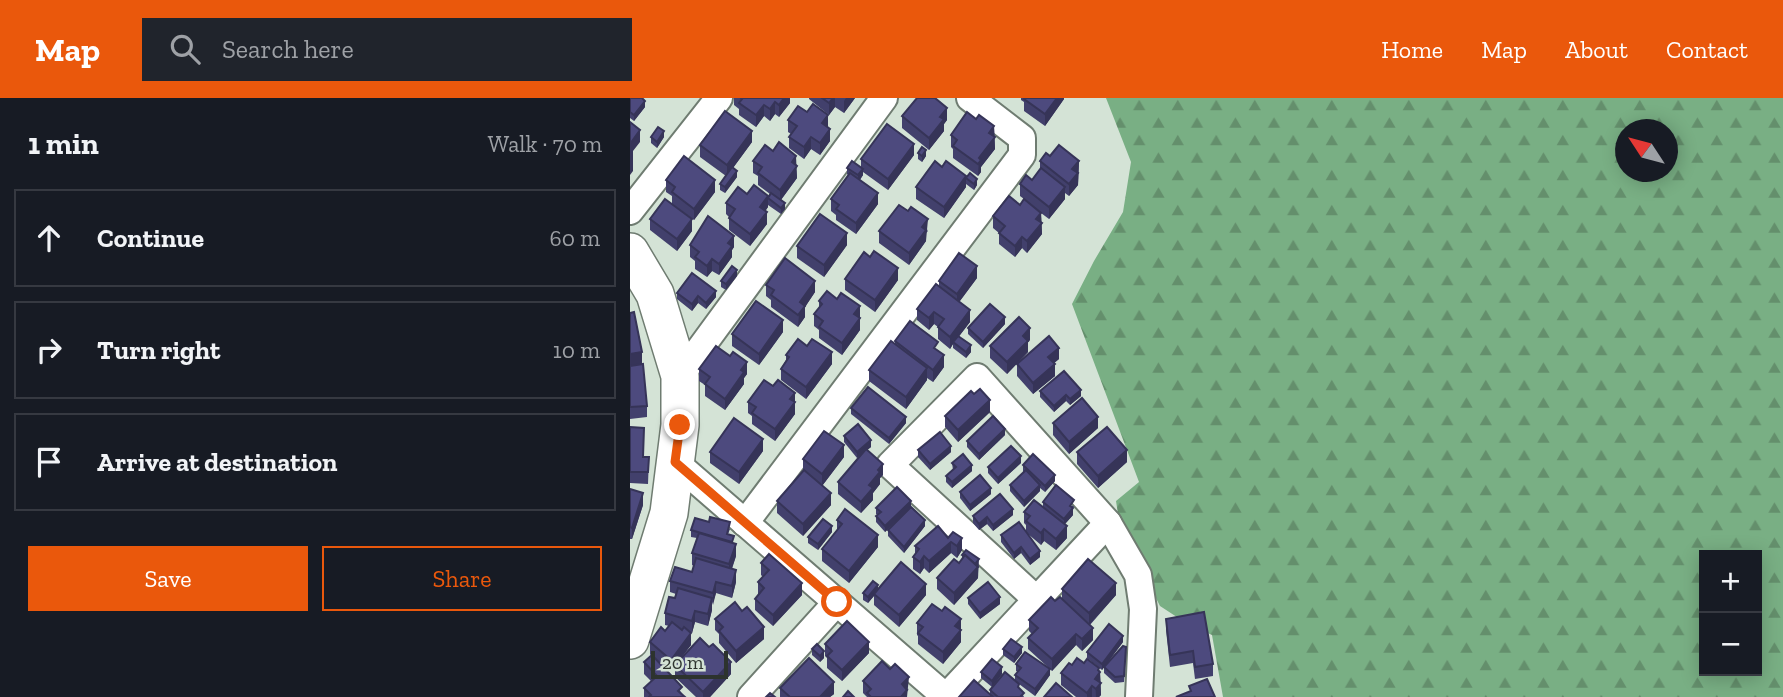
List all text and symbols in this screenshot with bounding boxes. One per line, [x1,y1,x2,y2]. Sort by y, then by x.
search box [142,18,632,81]
text: Map [35,30,100,69]
icon: search [166,30,204,68]
text: Search here [222,33,354,65]
text: Home [1381,35,1443,64]
text: Map [1481,35,1527,64]
text: About [1565,35,1628,64]
text: Contact [1666,35,1748,64]
north arrow [1615,119,1678,182]
text: 1 min [28,126,99,162]
text: Walk · 70 m [488,130,602,158]
icon: ahead [30,219,68,257]
text: Continue [97,222,204,254]
text: 60 m [549,224,600,252]
icon: right [30,331,68,369]
text: Turn right [97,334,220,366]
text: 10 m [553,336,600,364]
route end [664,409,695,440]
icon: arrive [30,443,68,481]
text: Arrive at destination [97,446,337,478]
button: Save [28,546,308,611]
button: Share [322,546,602,611]
map controls [1699,550,1762,676]
button: + [1699,550,1762,613]
route start [821,586,852,617]
button: − [1699,613,1762,676]
scale bar [651,648,728,680]
text: 20 m [662,651,703,674]

